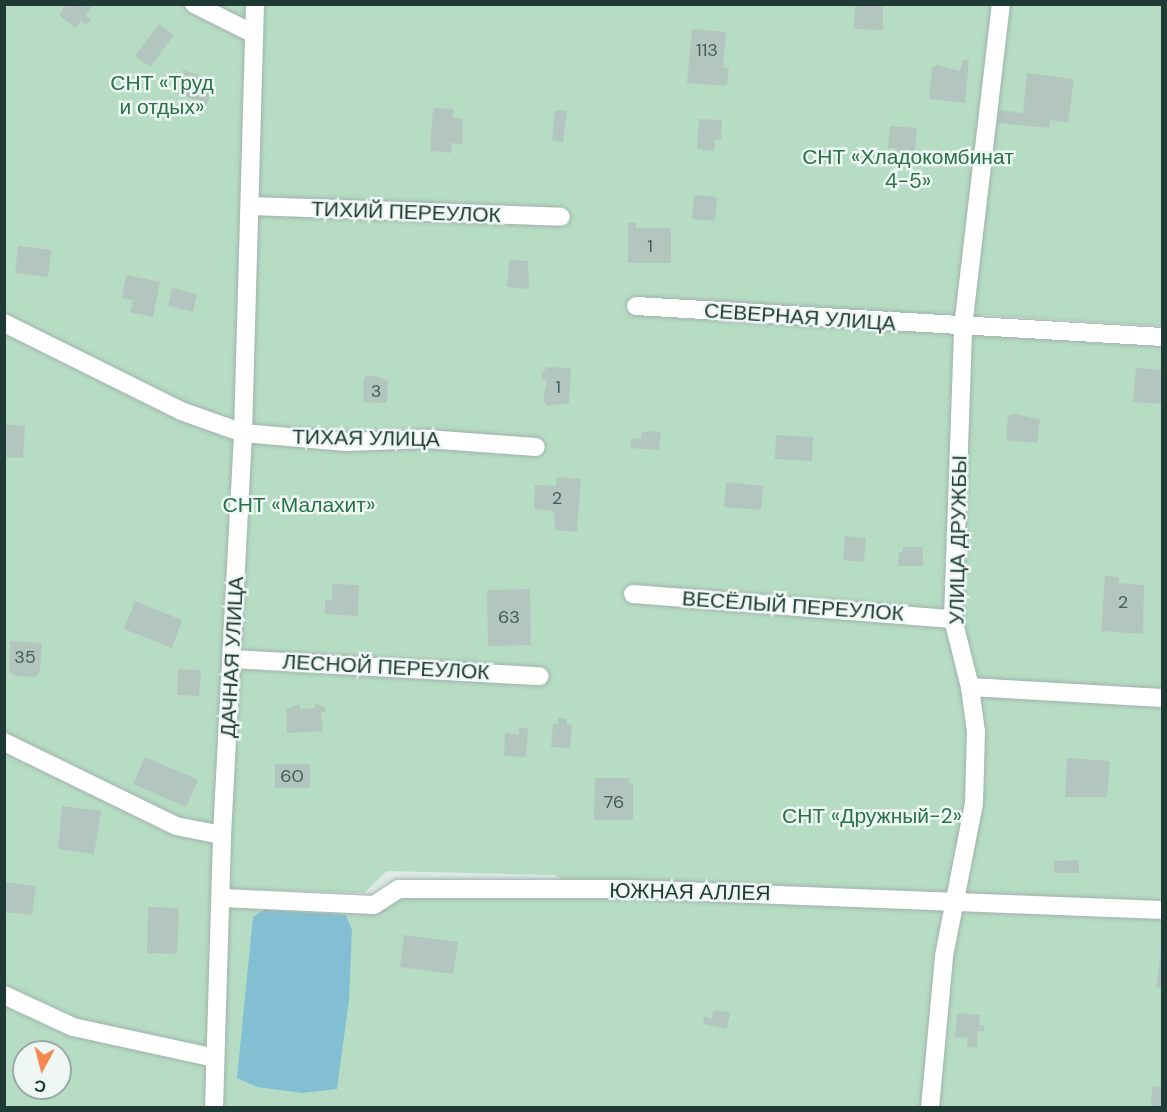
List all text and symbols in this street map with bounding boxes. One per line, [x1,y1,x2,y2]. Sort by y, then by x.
house number: 113 [696,39,718,61]
park label: СНТ «Труд и отдых» [110,70,214,120]
park label: СНТ «Хладокомбинат 4-5» [802,144,1014,194]
street label: ТИХИЙ ПЕРЕУЛОК [311,196,501,228]
house number: 1 [647,235,653,257]
street label: СЕВЕРНАЯ УЛИЦА [703,298,897,336]
house number: 1 [555,376,561,398]
house number: 3 [371,380,381,402]
street label: ТИХАЯ УЛИЦА [292,424,440,452]
street label: УЛИЦА ДРУЖБЫ [944,455,972,625]
house number: 2 [552,487,562,509]
park label: СНТ «Малахит» [223,492,375,518]
street label: ДАЧНАЯ УЛИЦА [215,576,249,738]
street label: ВЕСЁЛЫЙ ПЕРЕУЛОК [681,586,905,626]
house number: 2 [1118,591,1128,613]
house number: 63 [498,606,520,628]
house number: 35 [14,646,36,668]
street label: ЛЕСНОЙ ПЕРЕУЛОК [282,649,490,685]
house number: 60 [280,765,304,787]
house number: 76 [604,791,624,813]
park label: СНТ «Дружный-2» [782,803,962,829]
street label: ЮЖНАЯ АЛЛЕЯ [609,878,771,906]
north arrow [12,1040,72,1100]
text: С [33,1075,47,1098]

